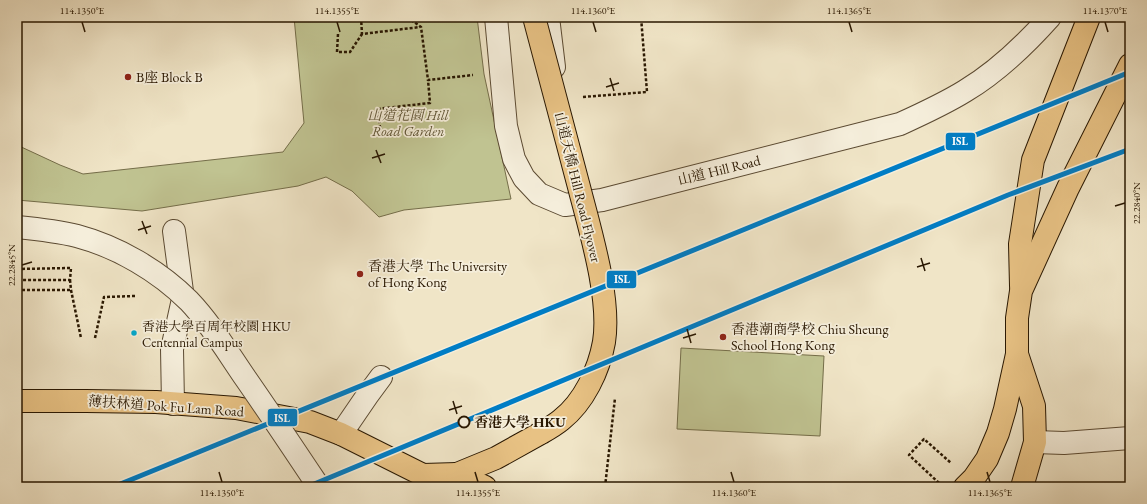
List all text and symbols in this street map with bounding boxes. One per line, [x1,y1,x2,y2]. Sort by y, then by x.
text: 114.1350°E [60,4,105,17]
text: 114.1355°E [315,4,360,17]
text: 114.1360°E [571,4,616,17]
text: 114.1365°E [827,4,872,17]
text: 114.1370°E [1083,4,1128,17]
place label: B座 Block B [136,68,203,86]
marker: B座 Block B [123,72,133,82]
park label: 山道花園 Hill Road Garden [368,106,449,140]
street label: 山道天橋 Hill Road Flyover [551,110,605,264]
line badge: ISL [945,132,976,151]
text: ISL [952,134,968,148]
street label: 山道 Hill Road [676,151,763,189]
text: 22.2840°N [1130,182,1143,224]
text: 22.2845°N [5,244,18,286]
place label: 香港大學 The University of Hong Kong [368,257,508,291]
marker: 香港大學 The University of Hong Kong [355,269,365,279]
line badge: ISL [606,270,637,289]
text: ISL [614,272,630,286]
place label: 香港大學百周年校園 HKU Centennial Campus [142,318,291,351]
place label: 香港潮商學校 Chiu Sheung School Hong Kong [731,320,890,354]
marker: 香港大學百周年校園 HKU Centennial Campus [129,328,139,338]
marker: 香港潮商學校 Chiu Sheung School Hong Kong [718,332,728,342]
street label: 薄扶林道 Pok Fu Lam Road [88,392,245,420]
line badge: ISL [267,408,298,427]
text: ISL [274,411,290,425]
place label: 香港大學 HKU [474,413,566,431]
marker: 香港大學 HKU [457,415,471,429]
text: 114.1350°E [200,486,245,499]
text: 114.1355°E [456,486,501,499]
text: 114.1360°E [712,486,757,499]
text: 114.1365°E [968,486,1013,499]

